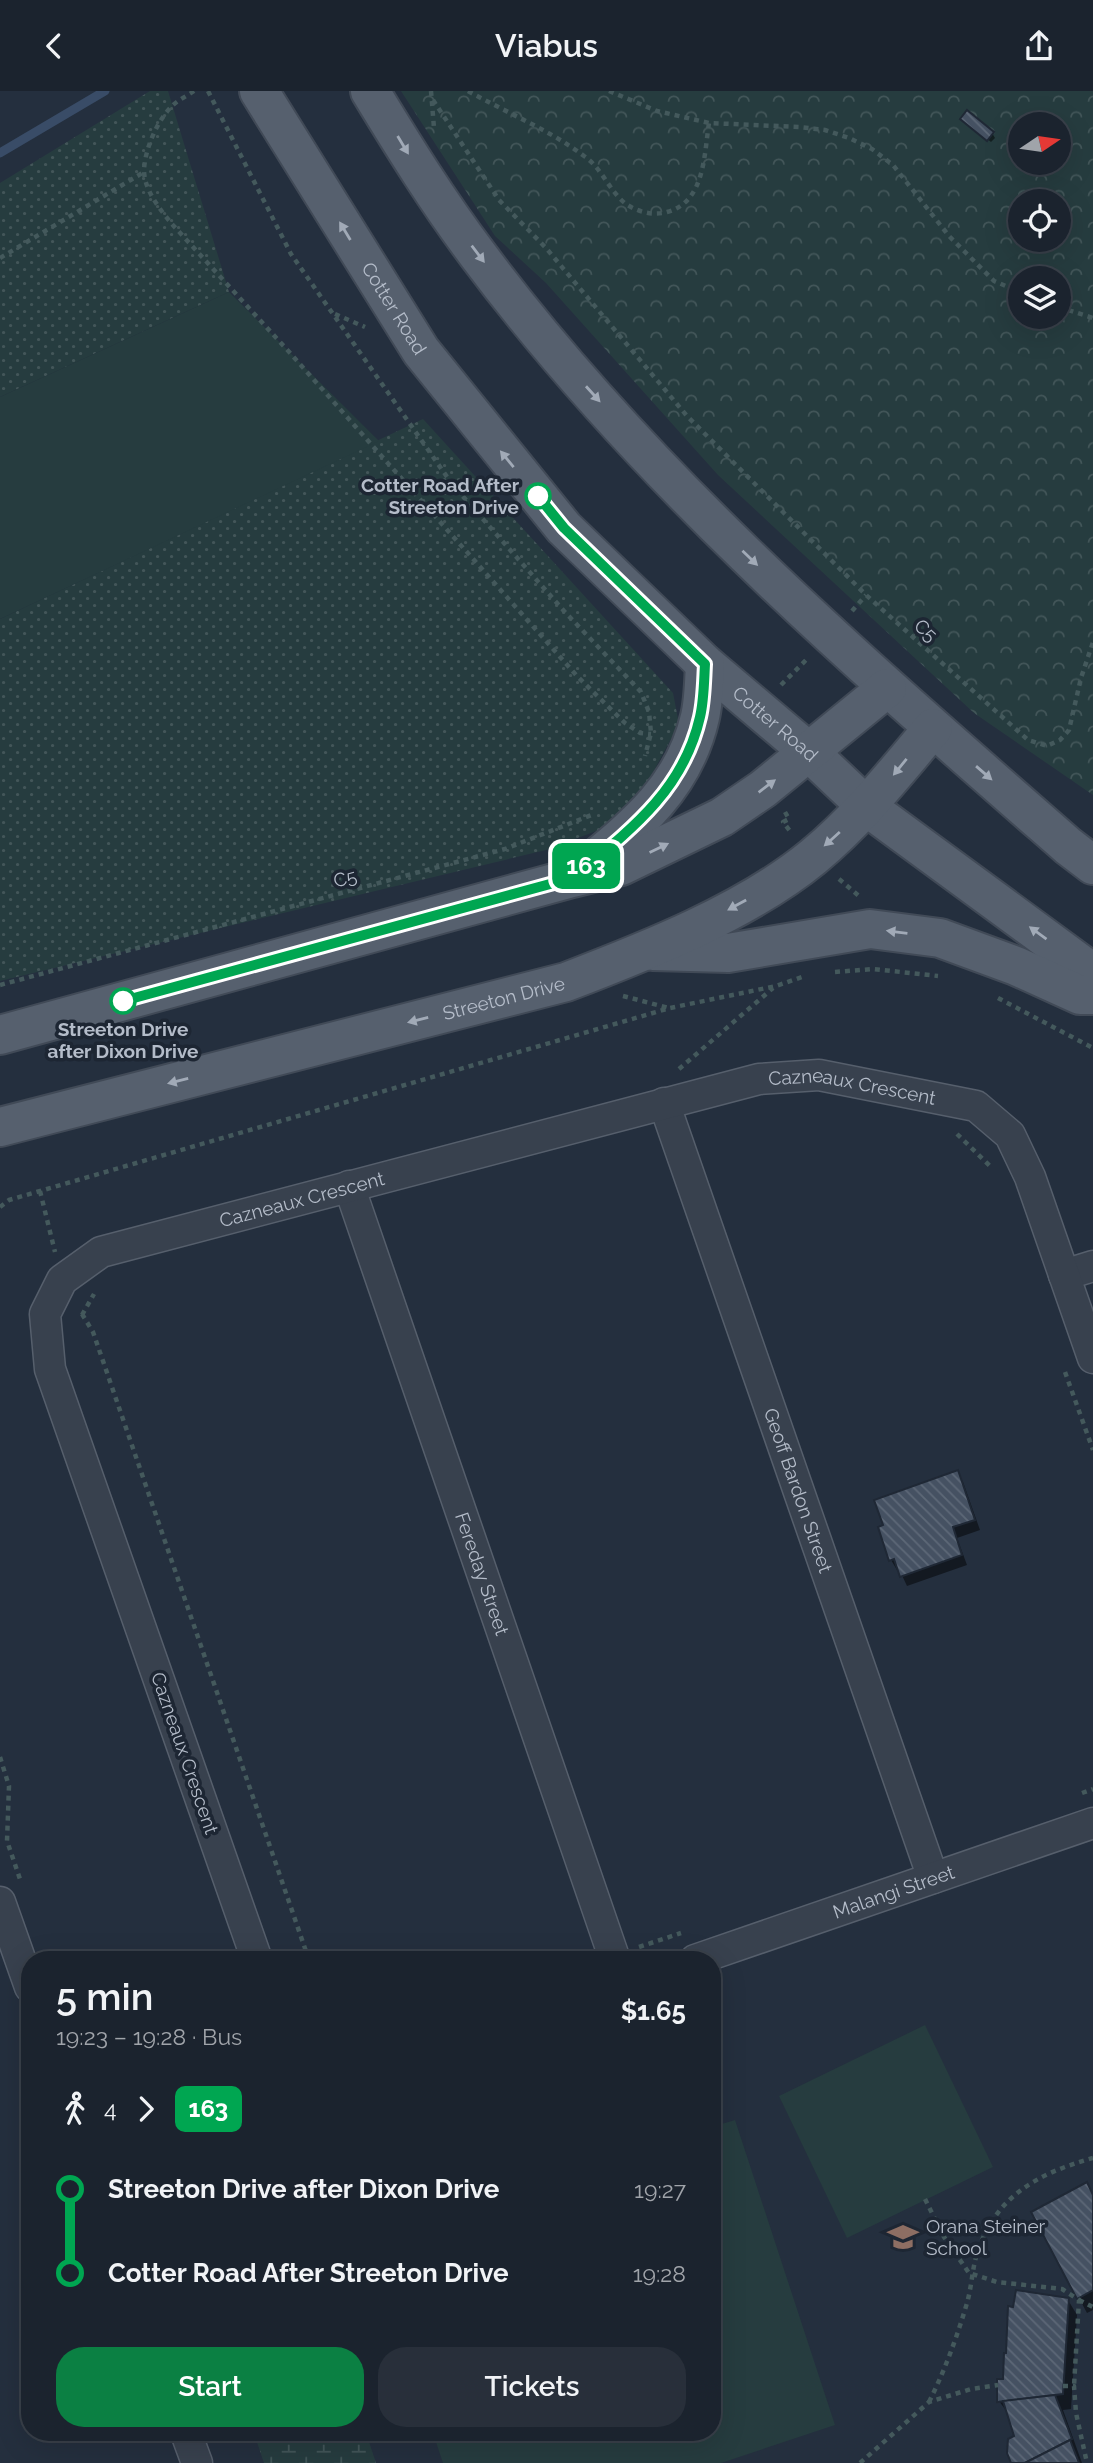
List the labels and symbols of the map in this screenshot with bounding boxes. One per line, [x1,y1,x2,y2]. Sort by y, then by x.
north arrow [1008,112,1071,175]
one-way arrow [397,136,410,155]
one-way arrow [339,221,352,240]
one-way arrow [470,245,485,263]
street label: Cotter Road [357,258,431,359]
one-way arrow [585,385,601,403]
one-way arrow [500,451,515,469]
place label: Cotter Road After Streeton Drive [361,474,520,518]
marker: Cotter Road After Streeton Drive [525,483,551,509]
one-way arrow [742,550,759,567]
street label: C5 [910,614,942,646]
street label: Cotter Road [728,681,823,766]
one-way arrow [893,759,908,776]
one-way arrow [976,764,993,780]
one-way arrow [757,778,775,793]
one-way arrow [824,831,841,847]
one-way arrow [649,842,669,853]
line badge: 163 [546,843,626,889]
street label: C5 [331,864,359,892]
one-way arrow [727,900,747,911]
one-way arrow [886,926,908,937]
one-way arrow [1029,926,1047,940]
street label: Streeton Drive [440,972,567,1024]
marker: Streeton Drive after Dixon Drive [110,988,136,1014]
one-way arrow [407,1015,429,1026]
place label: Streeton Drive after Dixon Drive [48,1018,198,1062]
street label: Cazneaux Crescent [768,1064,938,1109]
one-way arrow [167,1076,189,1087]
street label: Cazneaux Crescent [217,1167,387,1231]
street label: Geoff Bardon Street [760,1405,837,1576]
street label: Fereday Street [451,1509,514,1639]
street label: Cazneaux Crescent [147,1669,223,1837]
street label: Malangi Street [830,1860,958,1923]
place label: Orana Steiner School [926,2215,1046,2259]
school or university icon: Orana Steiner School [886,2220,920,2254]

